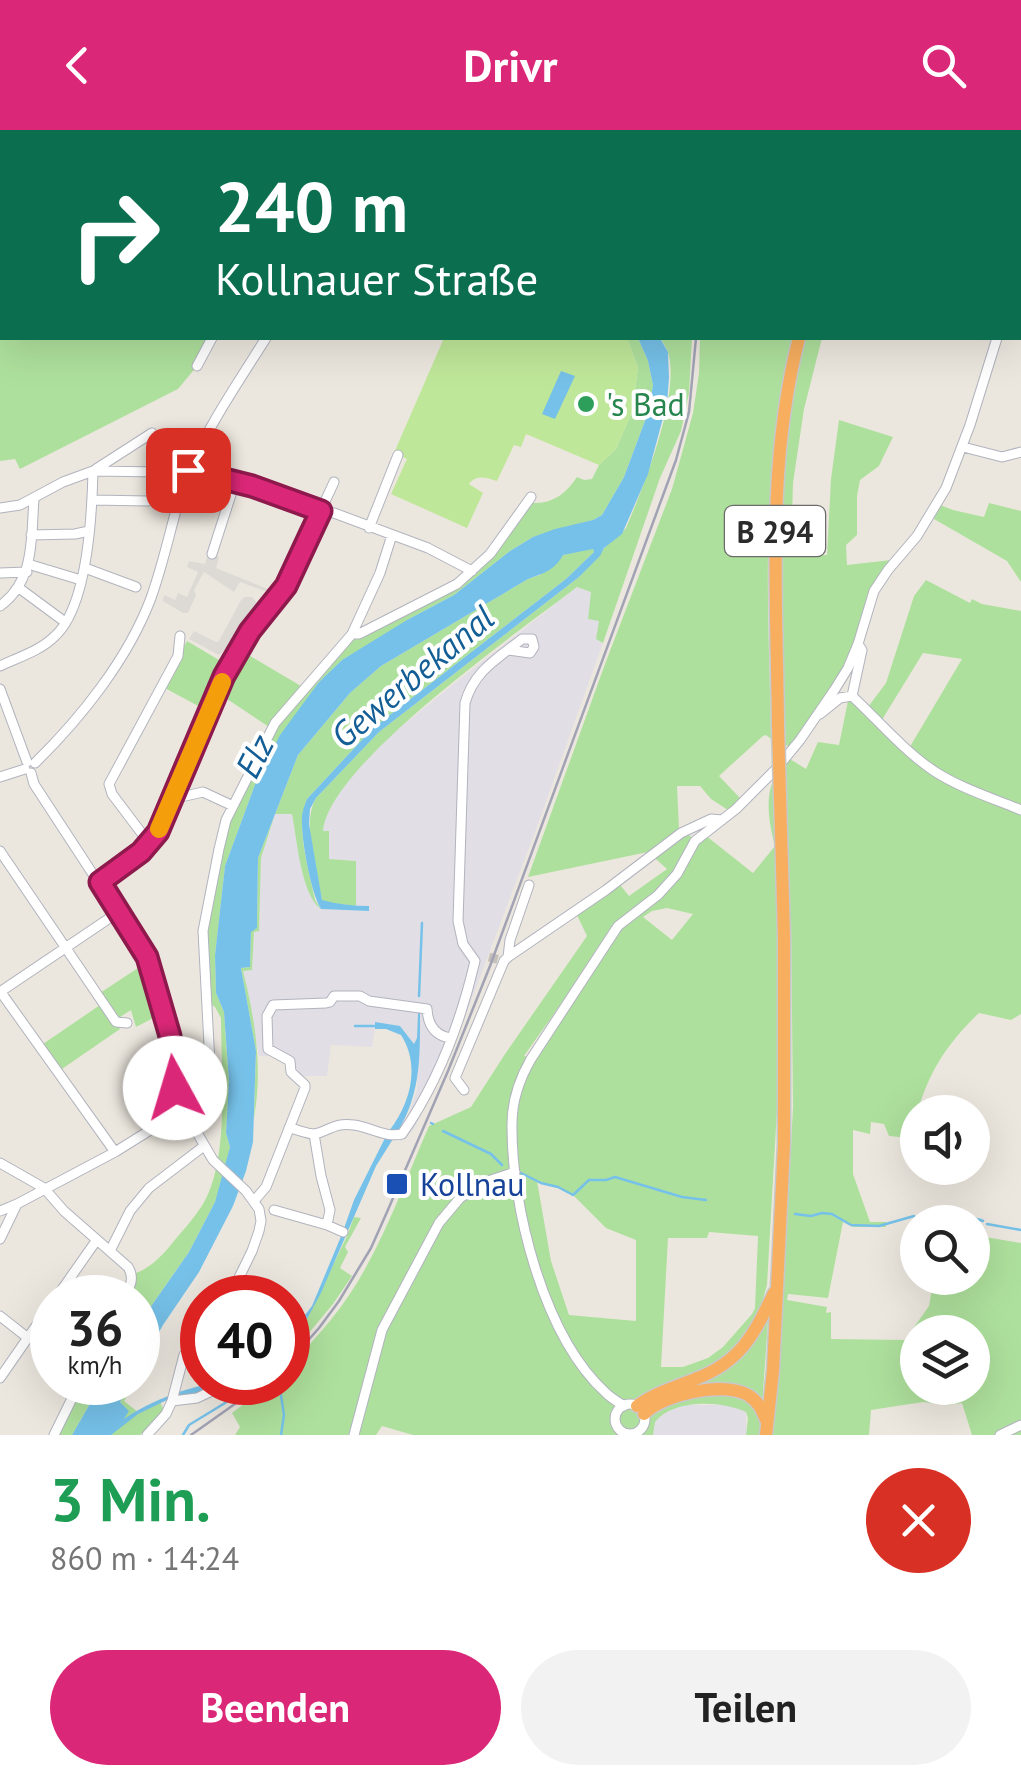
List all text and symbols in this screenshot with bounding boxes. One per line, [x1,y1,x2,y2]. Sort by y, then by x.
text: Drivr [463,36,558,94]
icon: back [50,38,105,93]
icon: search [916,38,971,93]
text: 240 m [215,161,408,251]
icon: right [50,170,180,300]
text: Kollnauer Straße [215,249,538,307]
place label: 's Bad [606,383,685,425]
marker: 's Bad [575,393,597,415]
pin [146,428,231,513]
icon: arrive [161,443,216,498]
road number: B 294 [725,506,825,556]
water label: Gewerbekanal [321,594,503,758]
water label: Elz [224,726,285,785]
position arrow [123,1036,227,1140]
map controls [900,1095,990,1405]
button: sound [900,1095,990,1185]
place label: Kollnau [420,1163,524,1205]
marker: Kollnau [384,1171,410,1197]
button: search [900,1205,990,1295]
speed limit sign: 40 [180,1275,310,1405]
text: 36 [67,1295,123,1360]
button: layers [900,1315,990,1405]
text: km/h [68,1349,122,1381]
text: 3 Min. [50,1460,211,1538]
button: close [866,1468,971,1573]
text: 860 m · 14:24 [50,1537,239,1579]
button: Beenden [50,1650,501,1765]
button: Teilen [521,1650,971,1765]

